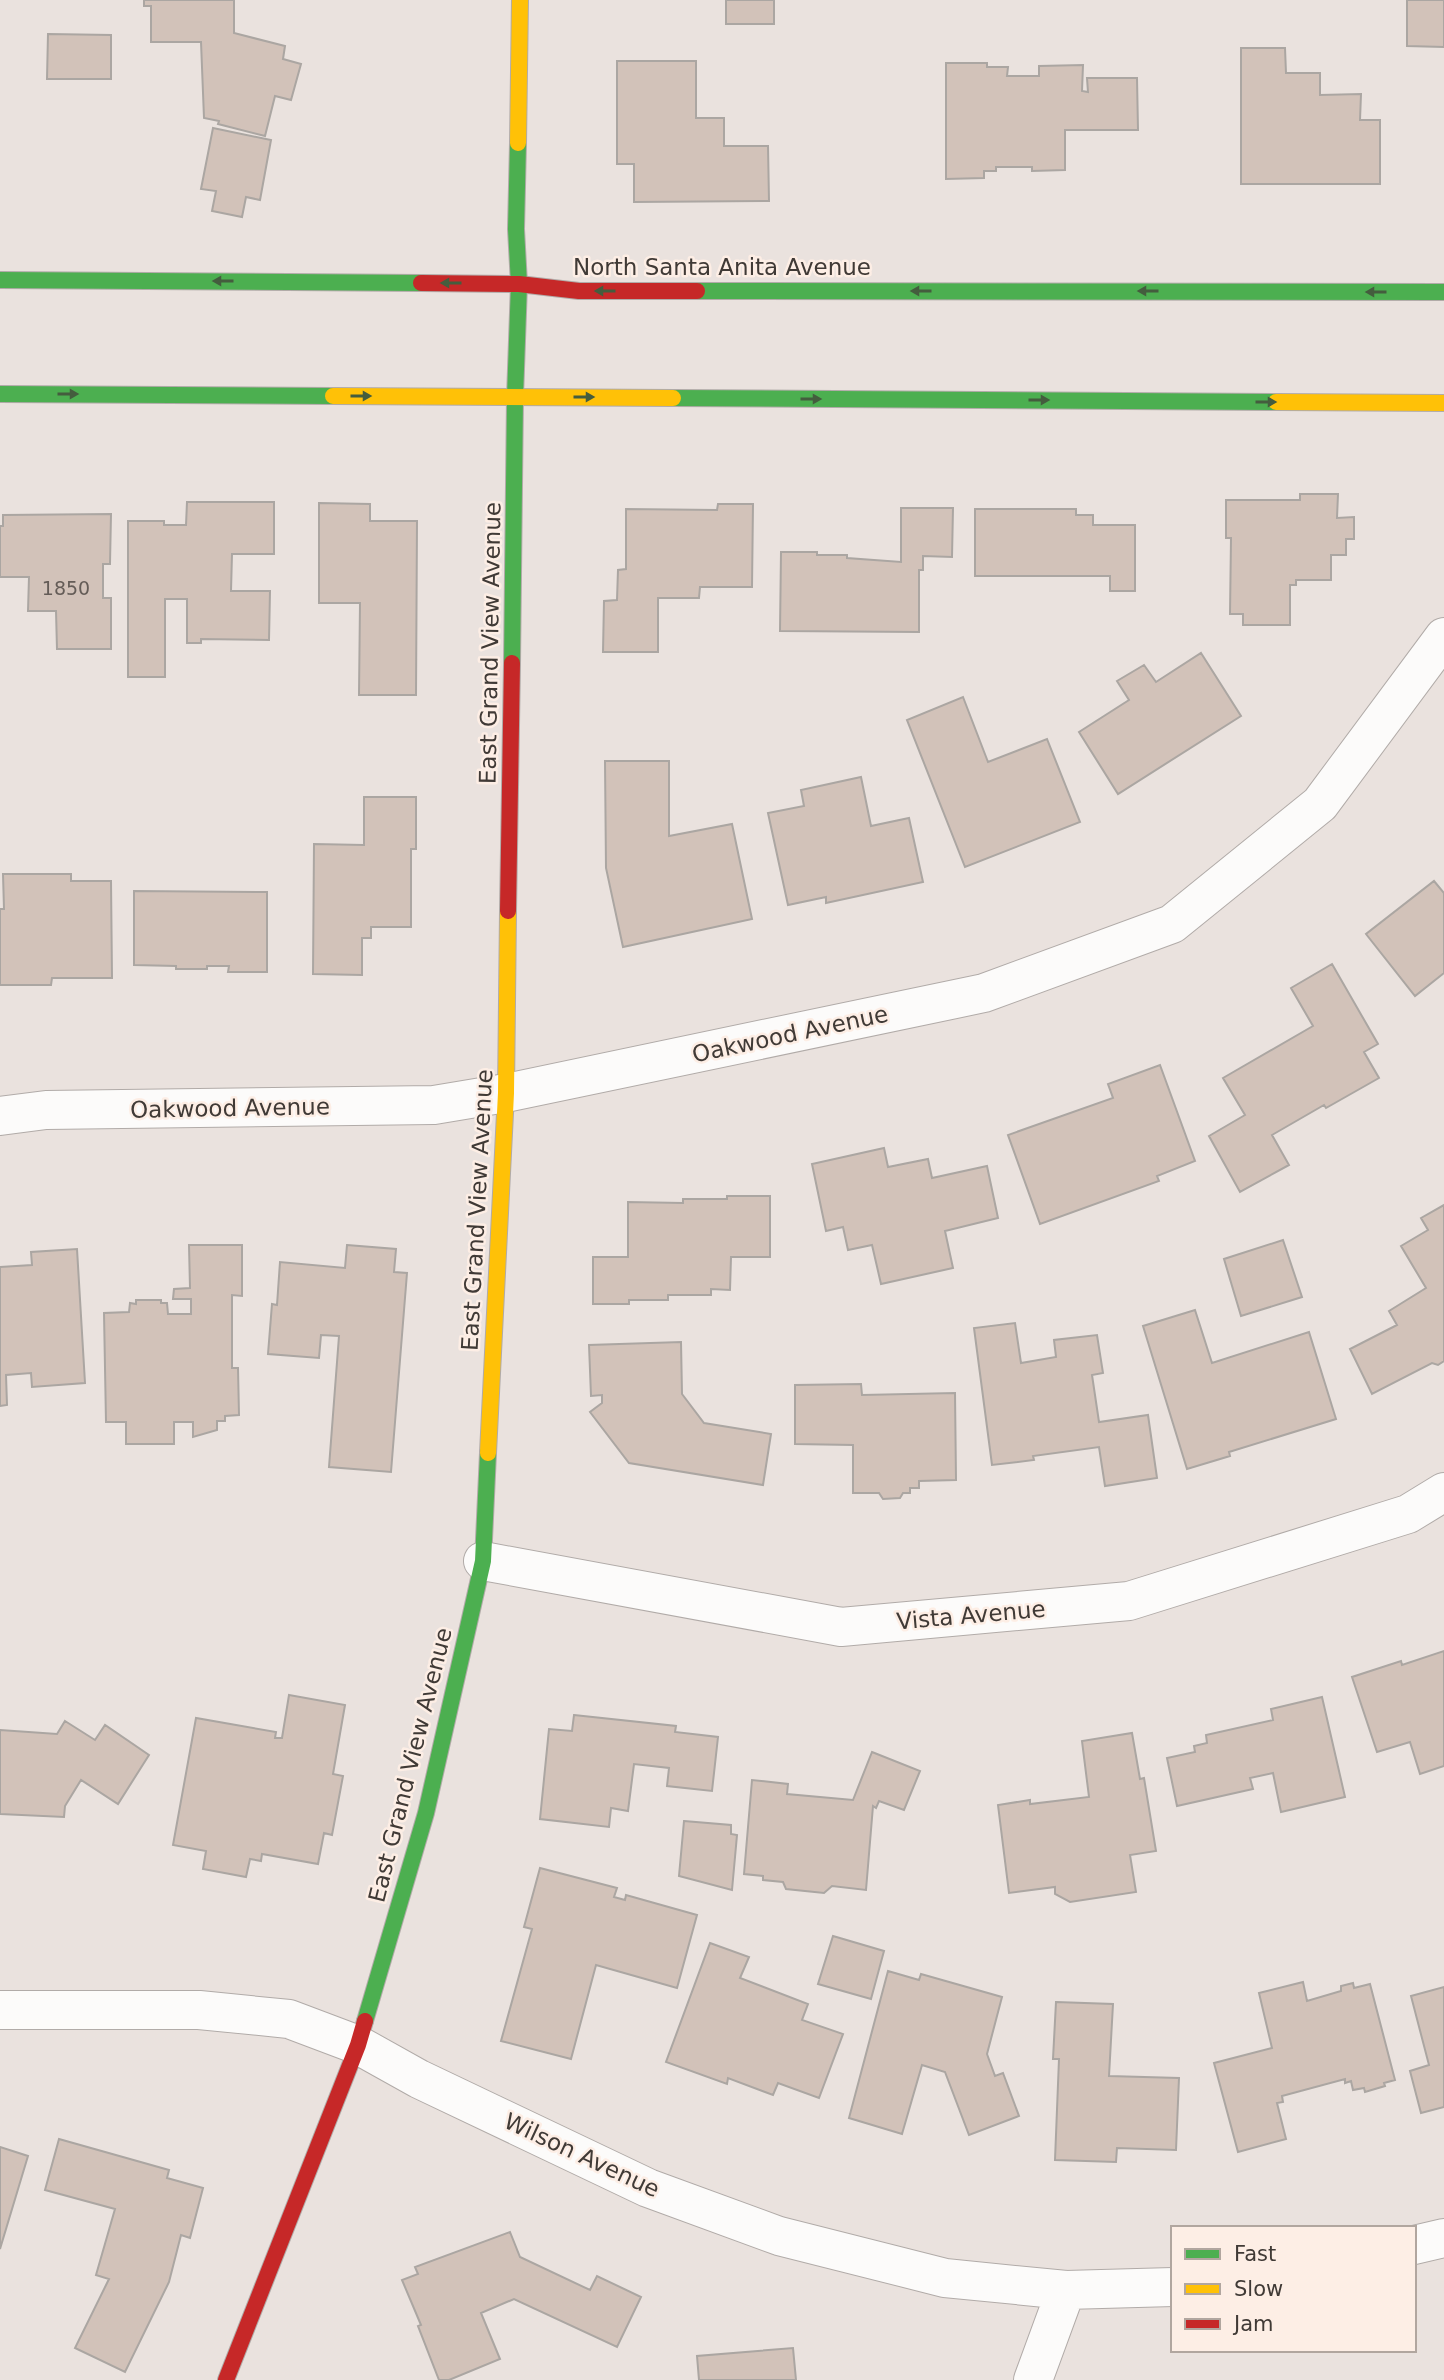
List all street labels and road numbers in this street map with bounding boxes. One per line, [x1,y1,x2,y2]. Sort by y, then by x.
street label: North Santa Anita Avenue [573,254,871,280]
street label: East Grand View Avenue [475,502,505,784]
street label: Oakwood Avenue [690,1001,890,1067]
street label: East Grand View Avenue [457,1068,497,1352]
street label: Oakwood Avenue [130,1093,330,1123]
street label: Vista Avenue [895,1596,1047,1634]
street label: East Grand View Avenue [363,1625,457,1905]
street label: Wilson Avenue [500,2108,664,2202]

